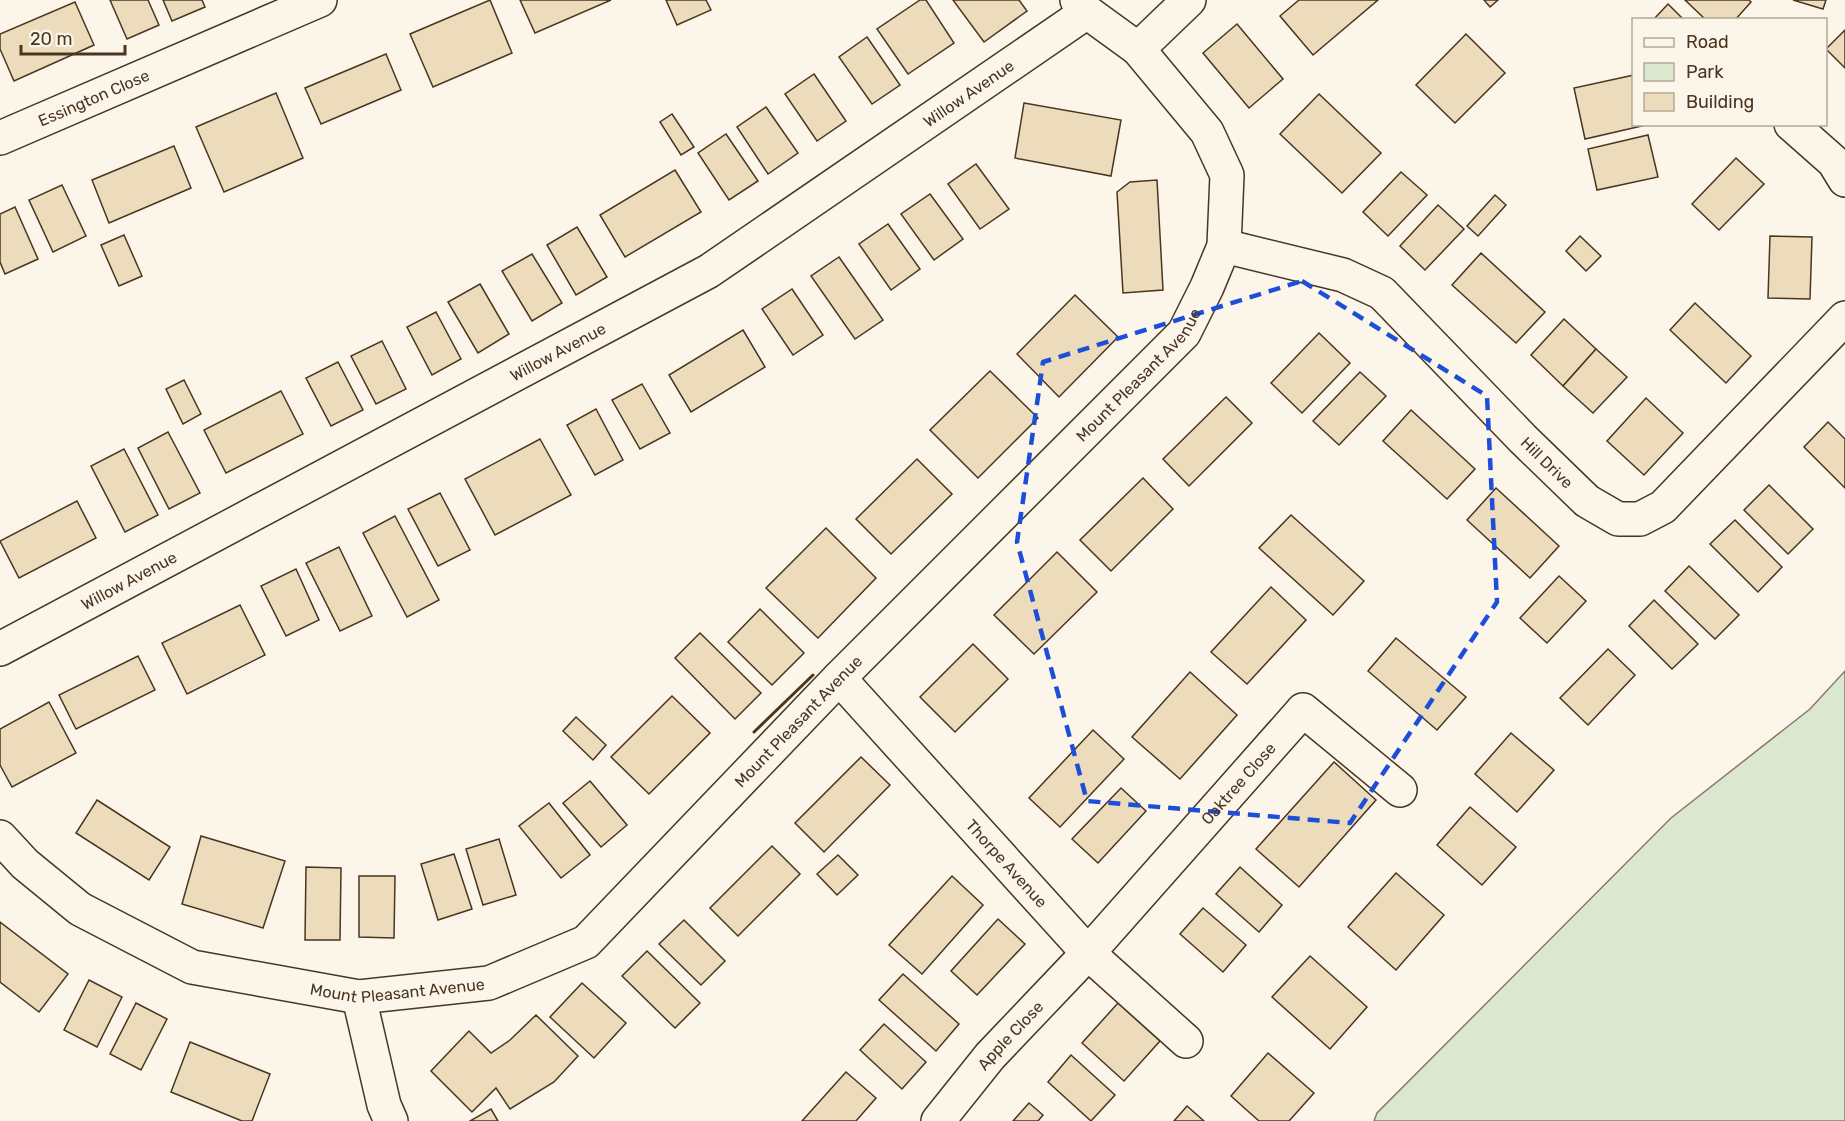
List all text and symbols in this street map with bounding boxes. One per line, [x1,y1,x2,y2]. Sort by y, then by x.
scale bar [21,18,124,56]
legend [1632,18,1827,126]
text: 20 m [30,28,72,50]
text: Road [1686,31,1729,53]
street label: Willow Avenue [920,56,1018,131]
text: Park [1686,61,1724,83]
street label: Essington Close [35,66,152,130]
text: Building [1686,91,1754,113]
street label: Mount Pleasant Avenue [1072,305,1205,446]
street label: Willow Avenue [507,319,609,385]
street label: Hill Drive [1517,433,1577,492]
street label: Willow Avenue [78,548,180,614]
street label: Mount Pleasant Avenue [731,651,866,791]
street label: Oaktree Close [1197,739,1280,828]
street label: Thorpe Avenue [962,816,1051,912]
street label: Mount Pleasant Avenue [308,975,486,1007]
street label: Apple Close [974,997,1047,1074]

